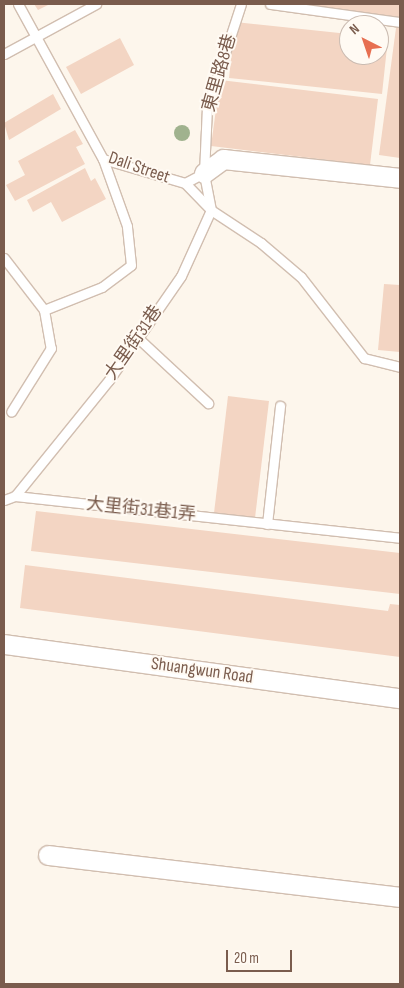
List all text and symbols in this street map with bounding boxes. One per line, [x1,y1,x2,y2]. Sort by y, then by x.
north arrow [339,15,389,65]
text: N [346,20,363,38]
street label: 東里路8巷 [199,32,241,114]
street label: Dali Street [105,147,173,189]
street label: 大里街31巷 [101,302,167,384]
street label: 大里街31巷1弄 [85,494,197,526]
street label: Shuangwun Road [150,653,254,689]
scale bar [229,940,295,972]
text: 20 m [234,949,259,968]

